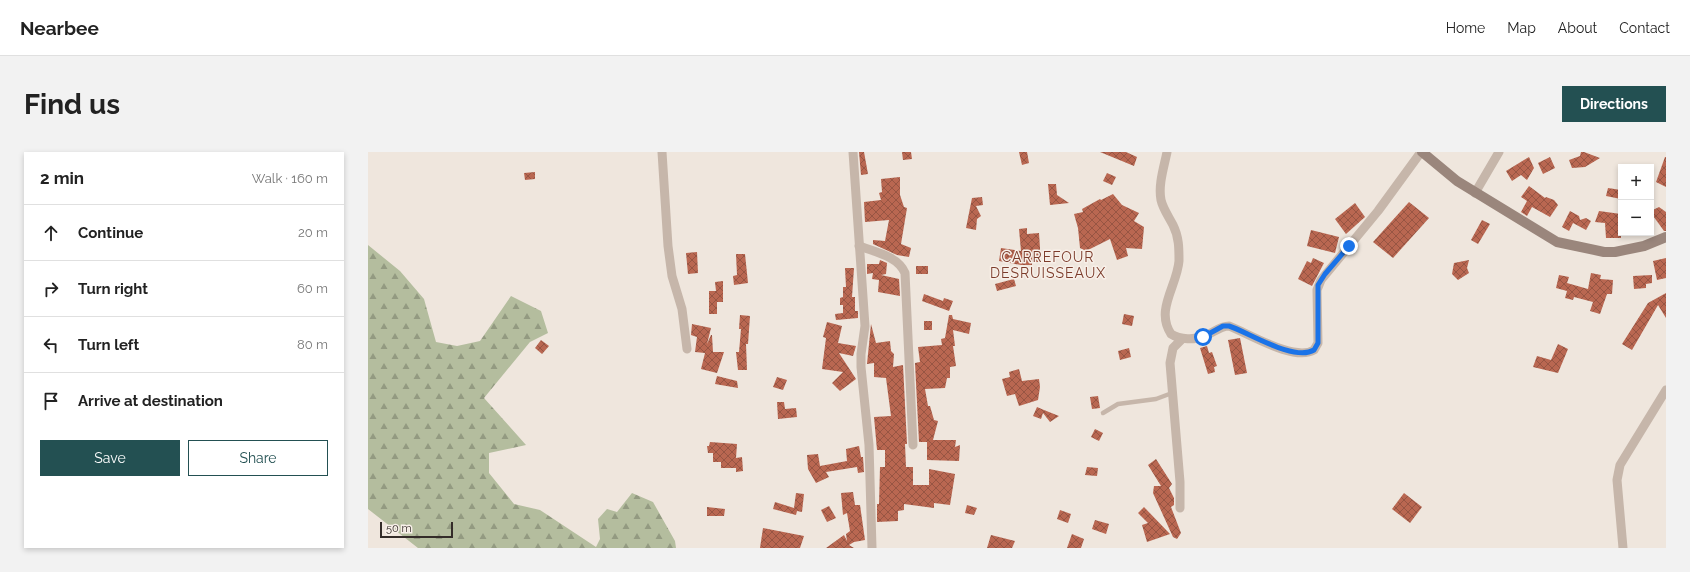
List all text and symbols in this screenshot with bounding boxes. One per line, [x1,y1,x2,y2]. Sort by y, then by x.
text: Nearbee [20,17,99,39]
text: Home [1446,20,1485,36]
text: Map [1507,20,1536,36]
text: About [1558,20,1597,36]
text: Contact [1619,20,1670,36]
button: Directions [1562,86,1666,122]
text: Find us [24,88,120,121]
map controls [1618,164,1654,236]
button: + [1618,164,1654,200]
text: 2 min [40,168,84,188]
text: Walk · 160 m [252,171,328,186]
button: − [1618,200,1654,236]
icon: ahead [40,222,62,244]
text: Continue [78,224,143,242]
text: 20 m [298,225,328,240]
route end [1340,237,1358,255]
district label: CARREFOUR DESRUISSEAUX [990,249,1106,281]
icon: right [40,278,62,300]
text: Turn right [78,280,148,298]
text: 60 m [297,281,328,296]
route start [1194,328,1212,346]
icon: left [40,334,62,356]
text: Turn left [78,336,139,354]
text: 80 m [297,337,328,352]
icon: arrive [40,390,62,412]
text: Arrive at destination [78,392,223,410]
button: Save [40,440,180,476]
button: Share [188,440,328,476]
scale bar [380,520,453,539]
text: 50 m [386,522,412,535]

